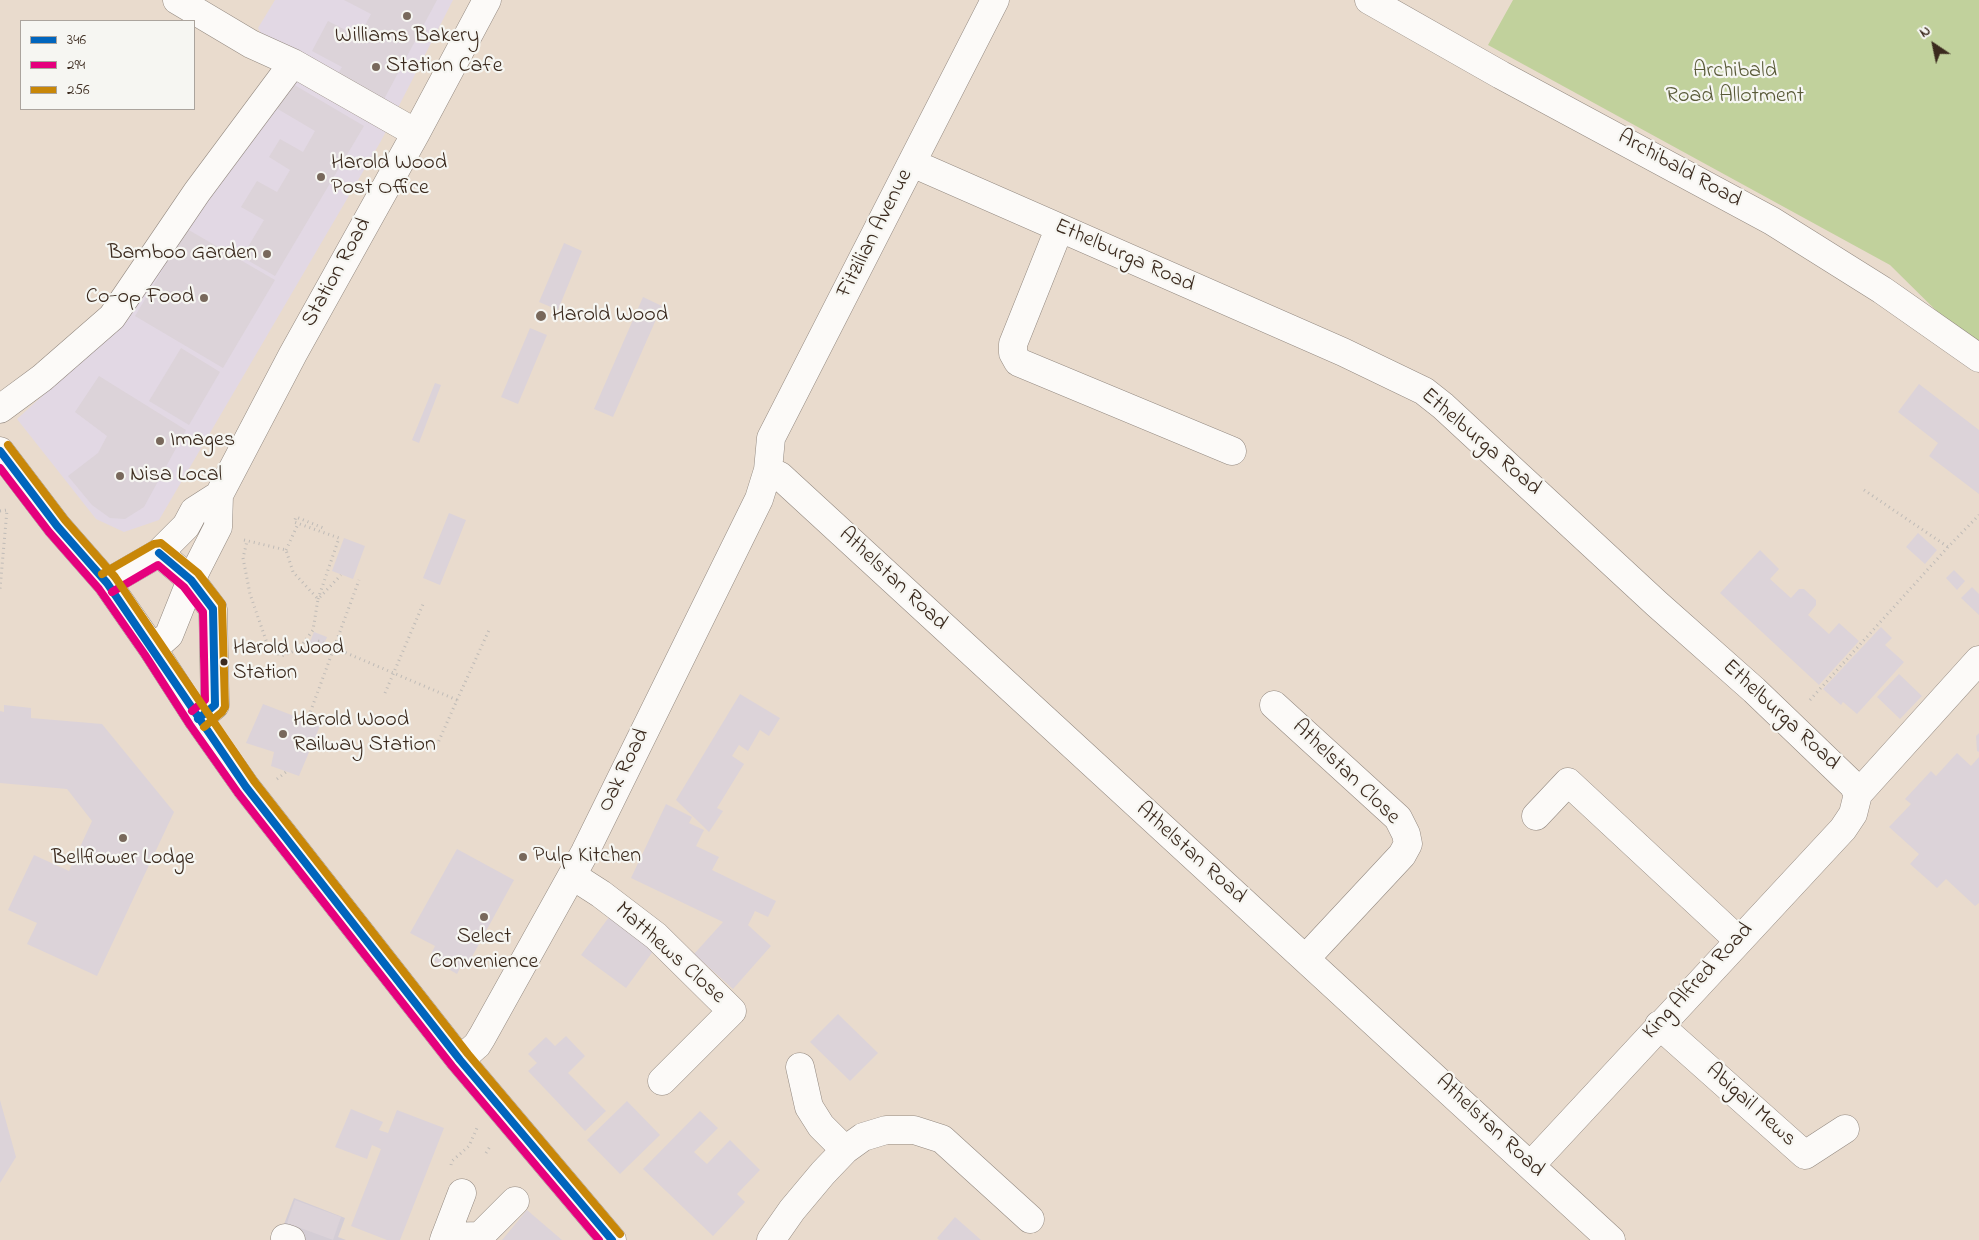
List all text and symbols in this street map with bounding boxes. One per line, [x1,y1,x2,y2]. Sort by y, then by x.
marker: Williams Bakery [401,10,413,22]
legend [20,20,195,110]
north arrow [1909,20,1959,70]
text: N [1916,21,1935,44]
place label: Williams Bakery [335,24,479,50]
text: 346 [67,29,86,51]
text: 294 [67,54,85,76]
place label: Station Cafe [386,54,503,80]
park label: Archibald Road Allotment [1666,59,1804,110]
marker: Station Cafe [370,61,382,73]
text: 256 [67,79,90,101]
street label: Archibald Road [1612,125,1746,215]
place label: Harold Wood Post Office [331,151,447,202]
street label: Fitzilian Avenue [832,165,920,303]
marker: Harold Wood Post Office [315,171,327,183]
street label: Station Road [297,214,379,332]
street label: Ethelburga Road [1050,214,1198,300]
place label: Bamboo Garden [108,241,257,267]
marker: Bamboo Garden [261,248,273,260]
place label: Co-op Food [86,285,194,311]
marker: Co-op Food [198,292,210,304]
place label: Harold Wood [552,303,668,329]
marker: Harold Wood [534,309,548,323]
street label: Ethelburga Road [1414,384,1546,502]
place label: Images [170,428,235,454]
marker: Images [154,435,166,447]
place label: Nisa Local [130,463,222,489]
marker: Nisa Local [114,470,126,482]
street label: Athelstan Road [832,523,952,637]
place label: Harold Wood Station [233,637,344,687]
street label: Ethelburga Road [1716,655,1844,777]
marker: Harold Wood Station [219,657,229,667]
place label: Harold Wood Railway Station [293,708,436,759]
street label: Athelstan Close [1285,715,1405,831]
street label: Oak Road [594,725,656,817]
marker: Harold Wood Railway Station [277,728,289,740]
street label: Athelstan Road [1129,797,1251,911]
marker: Bellflower Lodge [117,832,129,844]
place label: Pulp Kitchen [533,844,641,870]
place label: Bellflower Lodge [52,846,194,872]
marker: Pulp Kitchen [517,851,529,863]
street label: Matthews Close [608,897,730,1011]
marker: Select Convenience [478,911,490,923]
street label: King Alfred Road [1638,918,1760,1046]
place label: Select Convenience [430,925,538,976]
street label: Abigail Mews [1699,1058,1801,1154]
street label: Athelstan Road [1429,1070,1549,1184]

